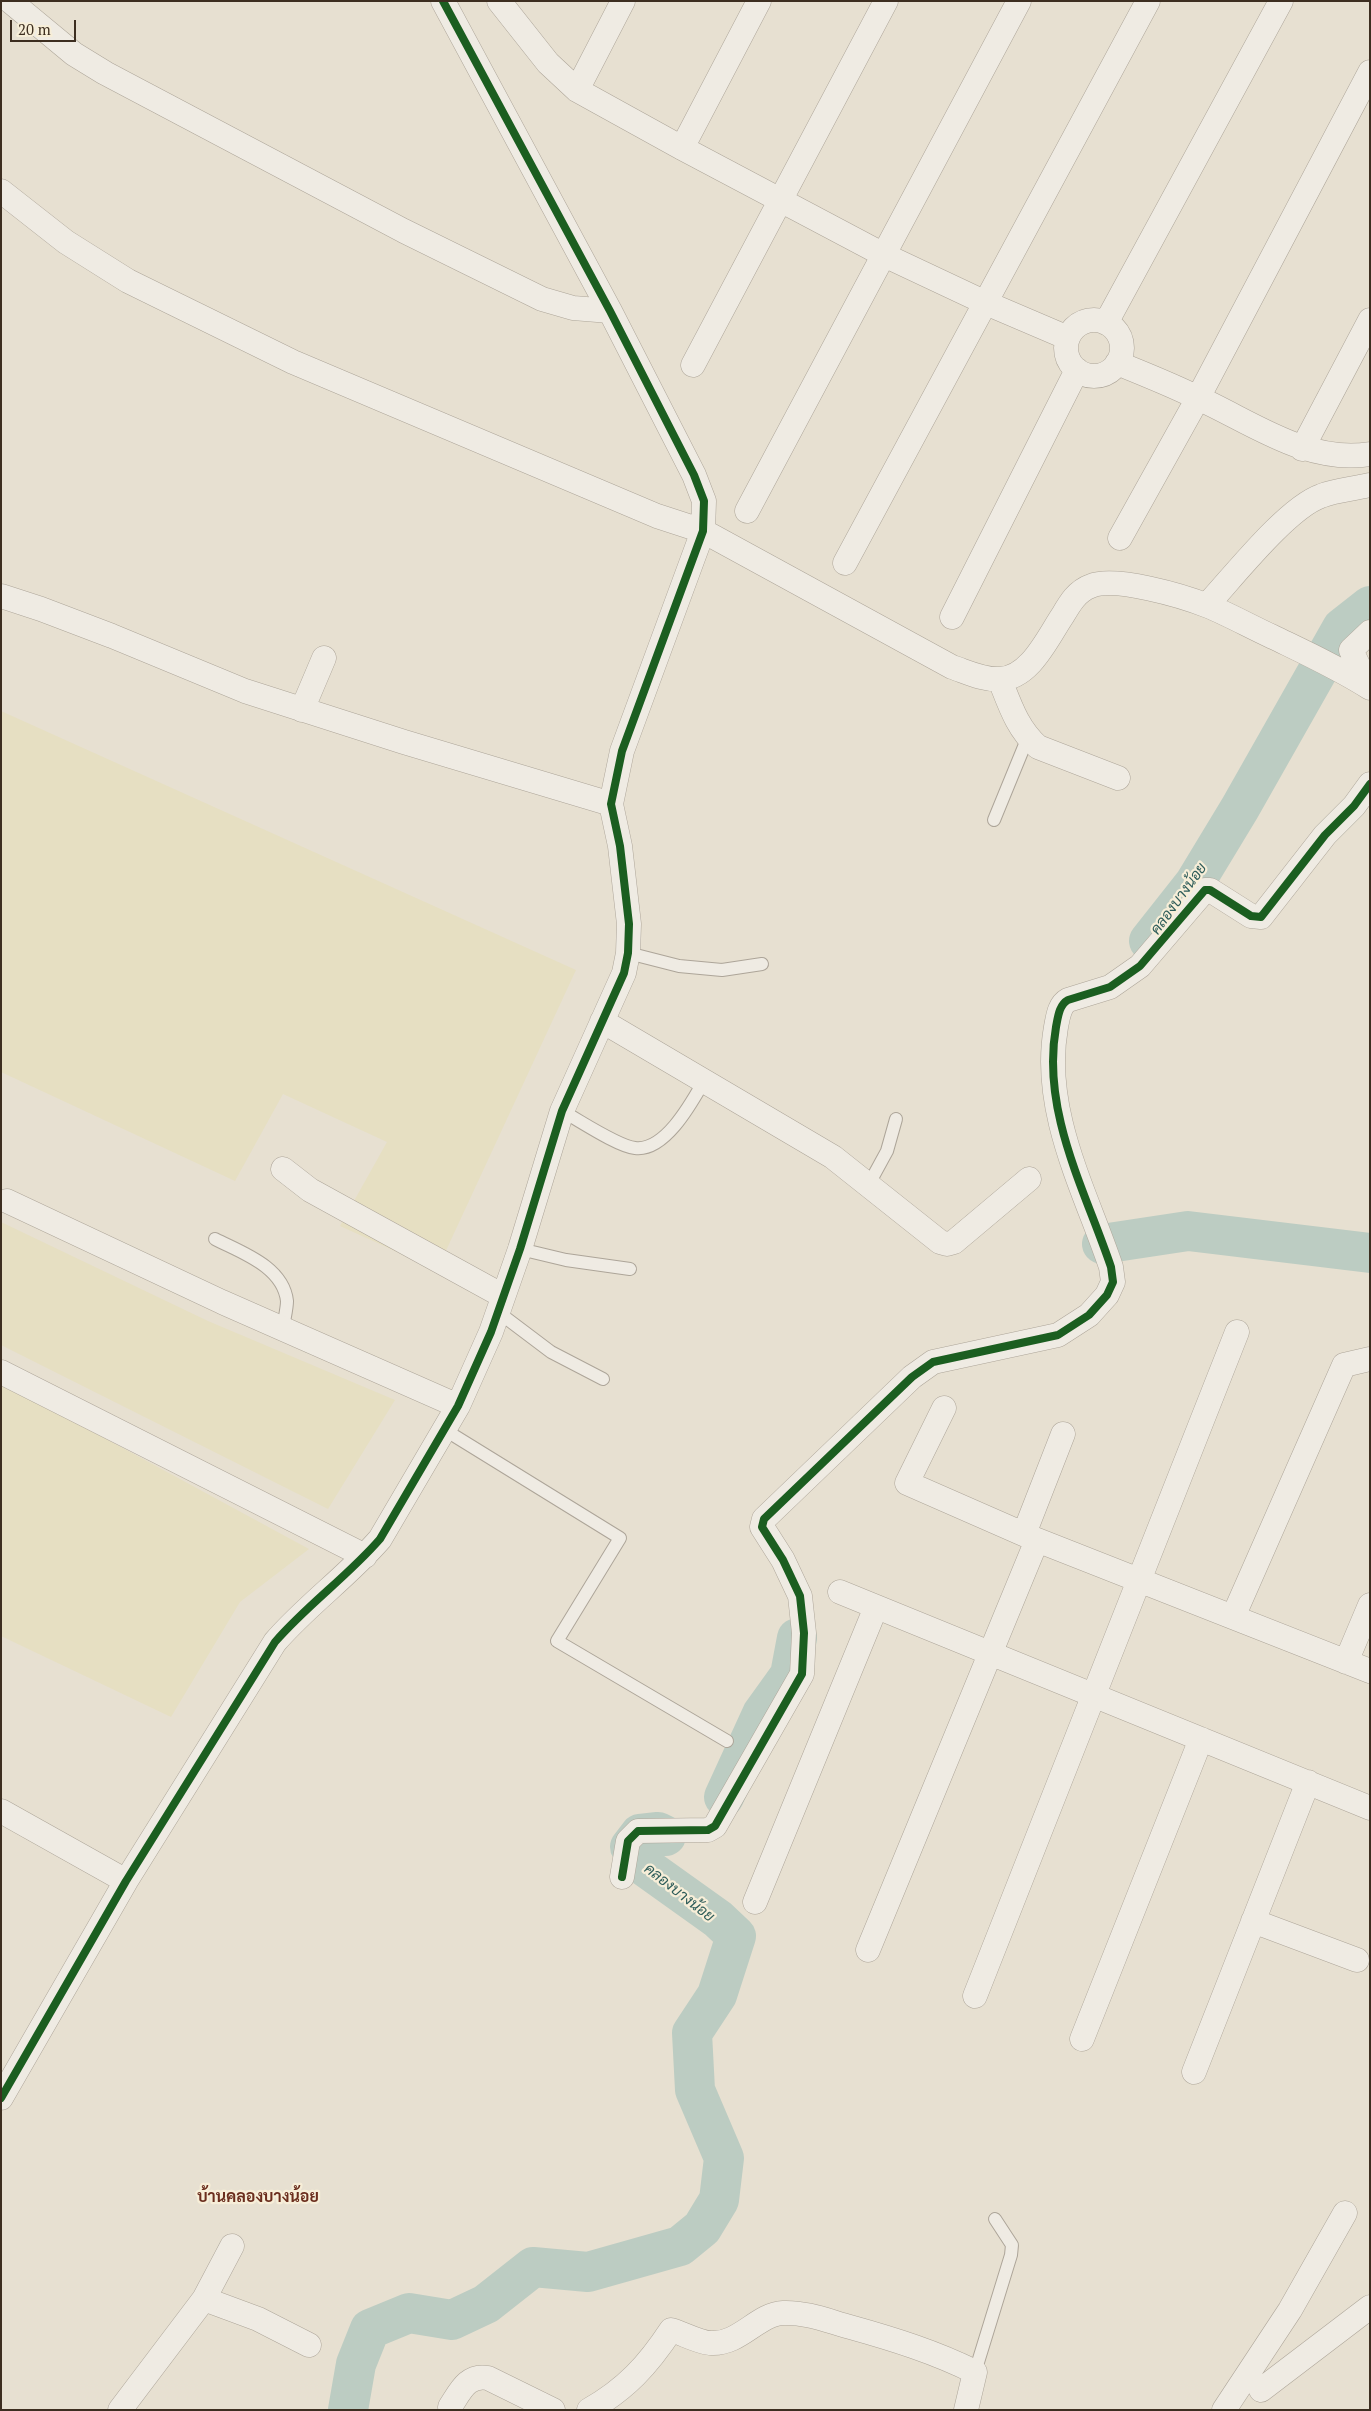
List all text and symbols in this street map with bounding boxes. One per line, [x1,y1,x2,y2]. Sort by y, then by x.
scale bar [12,10,79,42]
text: 20 m [18,19,51,39]
water label: คลองบางน้อย [1147,860,1211,938]
water label: คลองบางน้อย [640,1860,718,1926]
district label: บ้านคลองบางน้อย [197,2187,319,2207]

